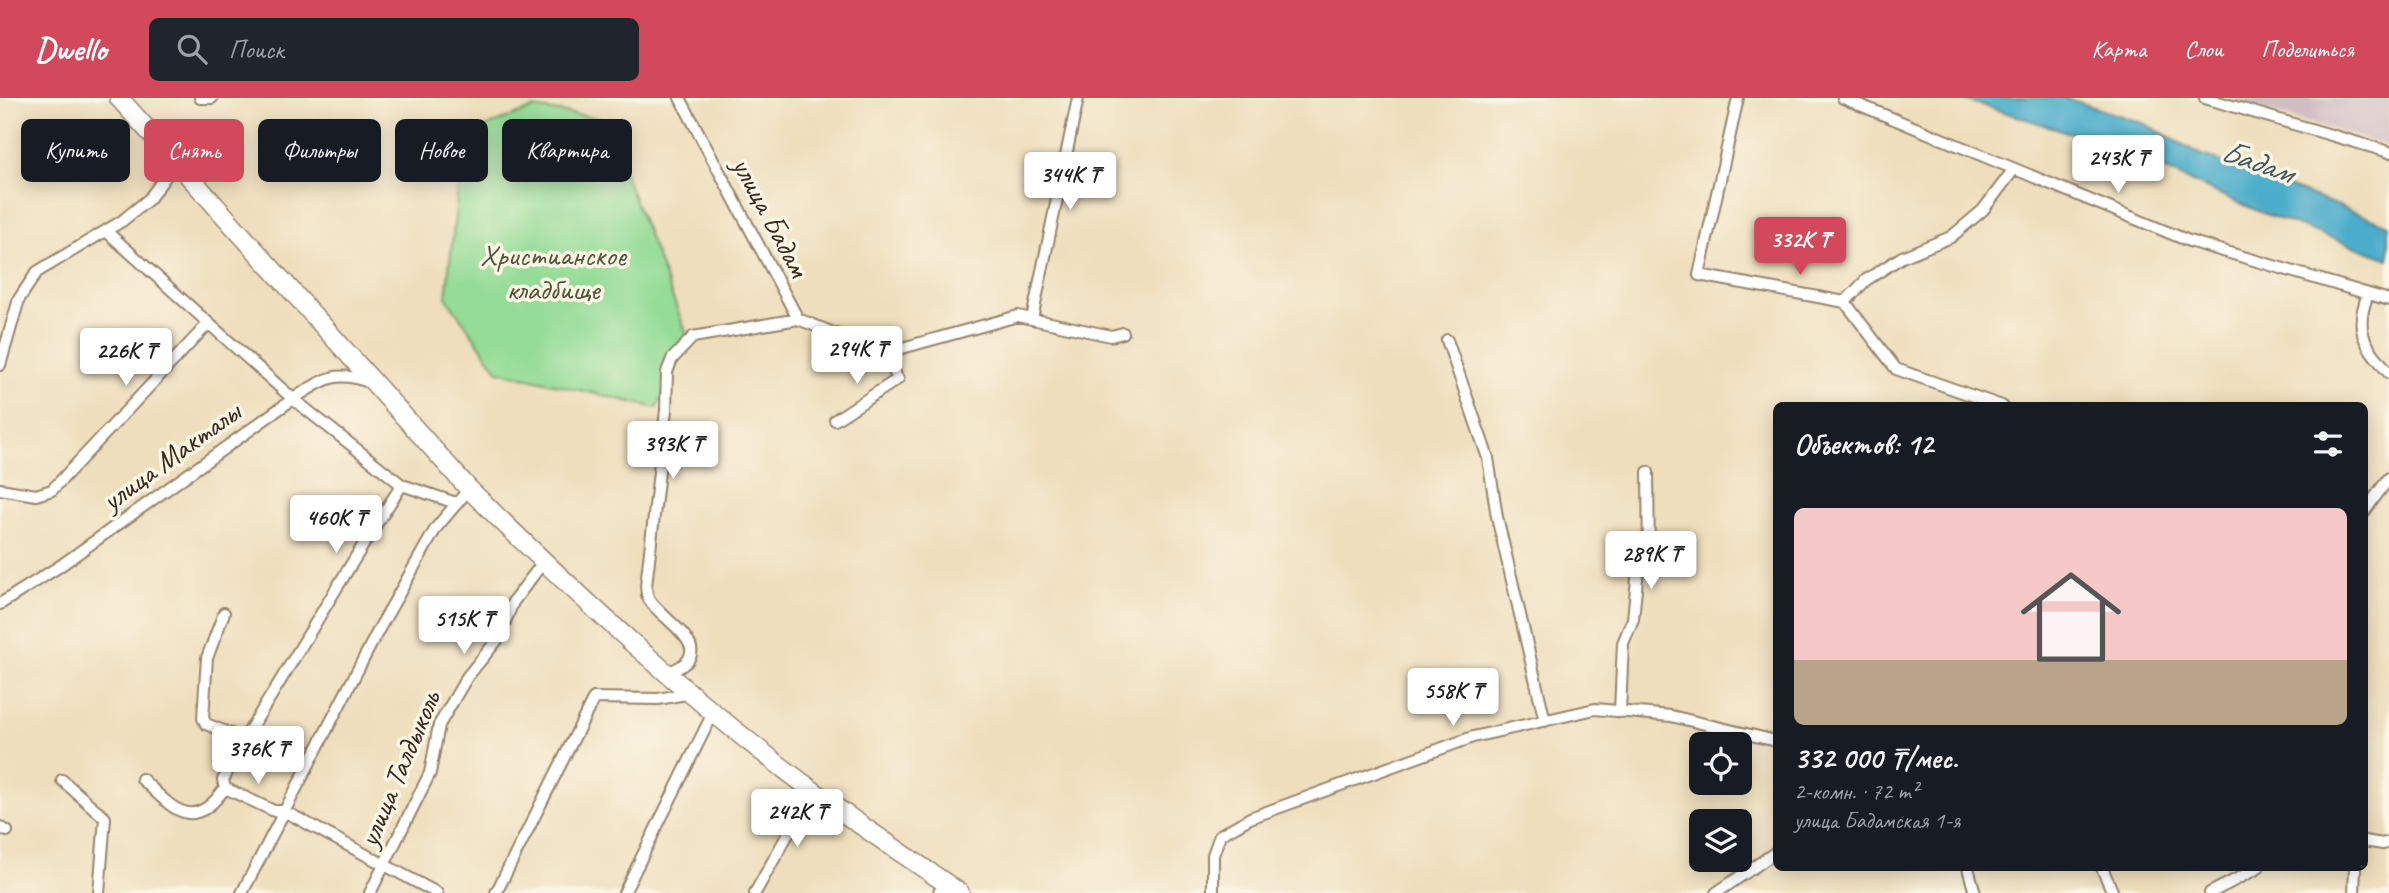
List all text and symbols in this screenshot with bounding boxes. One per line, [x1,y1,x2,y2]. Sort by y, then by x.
search box [149,18,639,81]
text: Dwello [35,28,107,70]
icon: search [173,30,211,68]
text: Поиск [229,33,284,66]
text: Карта [2092,34,2146,64]
text: Слои [2184,34,2223,64]
text: Поделиться [2261,34,2354,64]
chip: Купить [21,119,130,182]
chip: Снять [144,119,244,182]
chip: Фильтры [258,119,381,182]
chip: Новое [395,119,488,182]
chip: Квартира [502,119,632,182]
water label: Бадам [2216,130,2303,194]
pin: 243K ₸ [2061,136,2175,195]
text: 243K ₸ [2088,143,2148,172]
street label: улица Бадам [723,149,819,285]
pin: 344K ₸ [1013,152,1127,212]
text: 344K ₸ [1040,160,1100,189]
pin: 332K ₸ [1743,218,1857,277]
text: 332K ₸ [1770,225,1830,254]
park label: Христианское кладбище [480,236,628,308]
pin: 294K ₸ [800,327,914,386]
pin: 226K ₸ [69,328,183,388]
text: 294K ₸ [827,334,887,363]
text: 226K ₸ [96,336,156,365]
street label: улица Макталы [92,392,250,520]
pin: 393K ₸ [616,422,730,481]
text: Объектов: 12 [1794,425,1933,463]
icon: filters [2309,425,2347,463]
text: 393K ₸ [643,429,703,458]
pin: 460K ₸ [279,496,393,555]
text: 460K ₸ [306,503,366,532]
pin: 289K ₸ [1594,532,1708,591]
text: 289K ₸ [1621,539,1681,568]
icon: home [2008,554,2134,680]
pin: 515K ₸ [407,596,521,656]
text: 515K ₸ [435,604,493,633]
pin: 558K ₸ [1396,668,1510,728]
text: 558K ₸ [1424,676,1482,705]
street label: улица Талдыколь [348,684,449,854]
pin: 376K ₸ [201,726,315,786]
map controls [1689,732,1752,872]
button: locate [1689,732,1752,795]
text: 376K ₸ [228,734,288,763]
text: 332 000 ₸/мес. [1794,739,1958,777]
text: 2-комн. · 72 m² [1794,777,1918,806]
pin: 242K ₸ [740,790,854,849]
text: 242K ₸ [767,797,827,826]
text: улица Бадамская 1-я [1794,806,1960,835]
button: layers [1689,809,1752,872]

